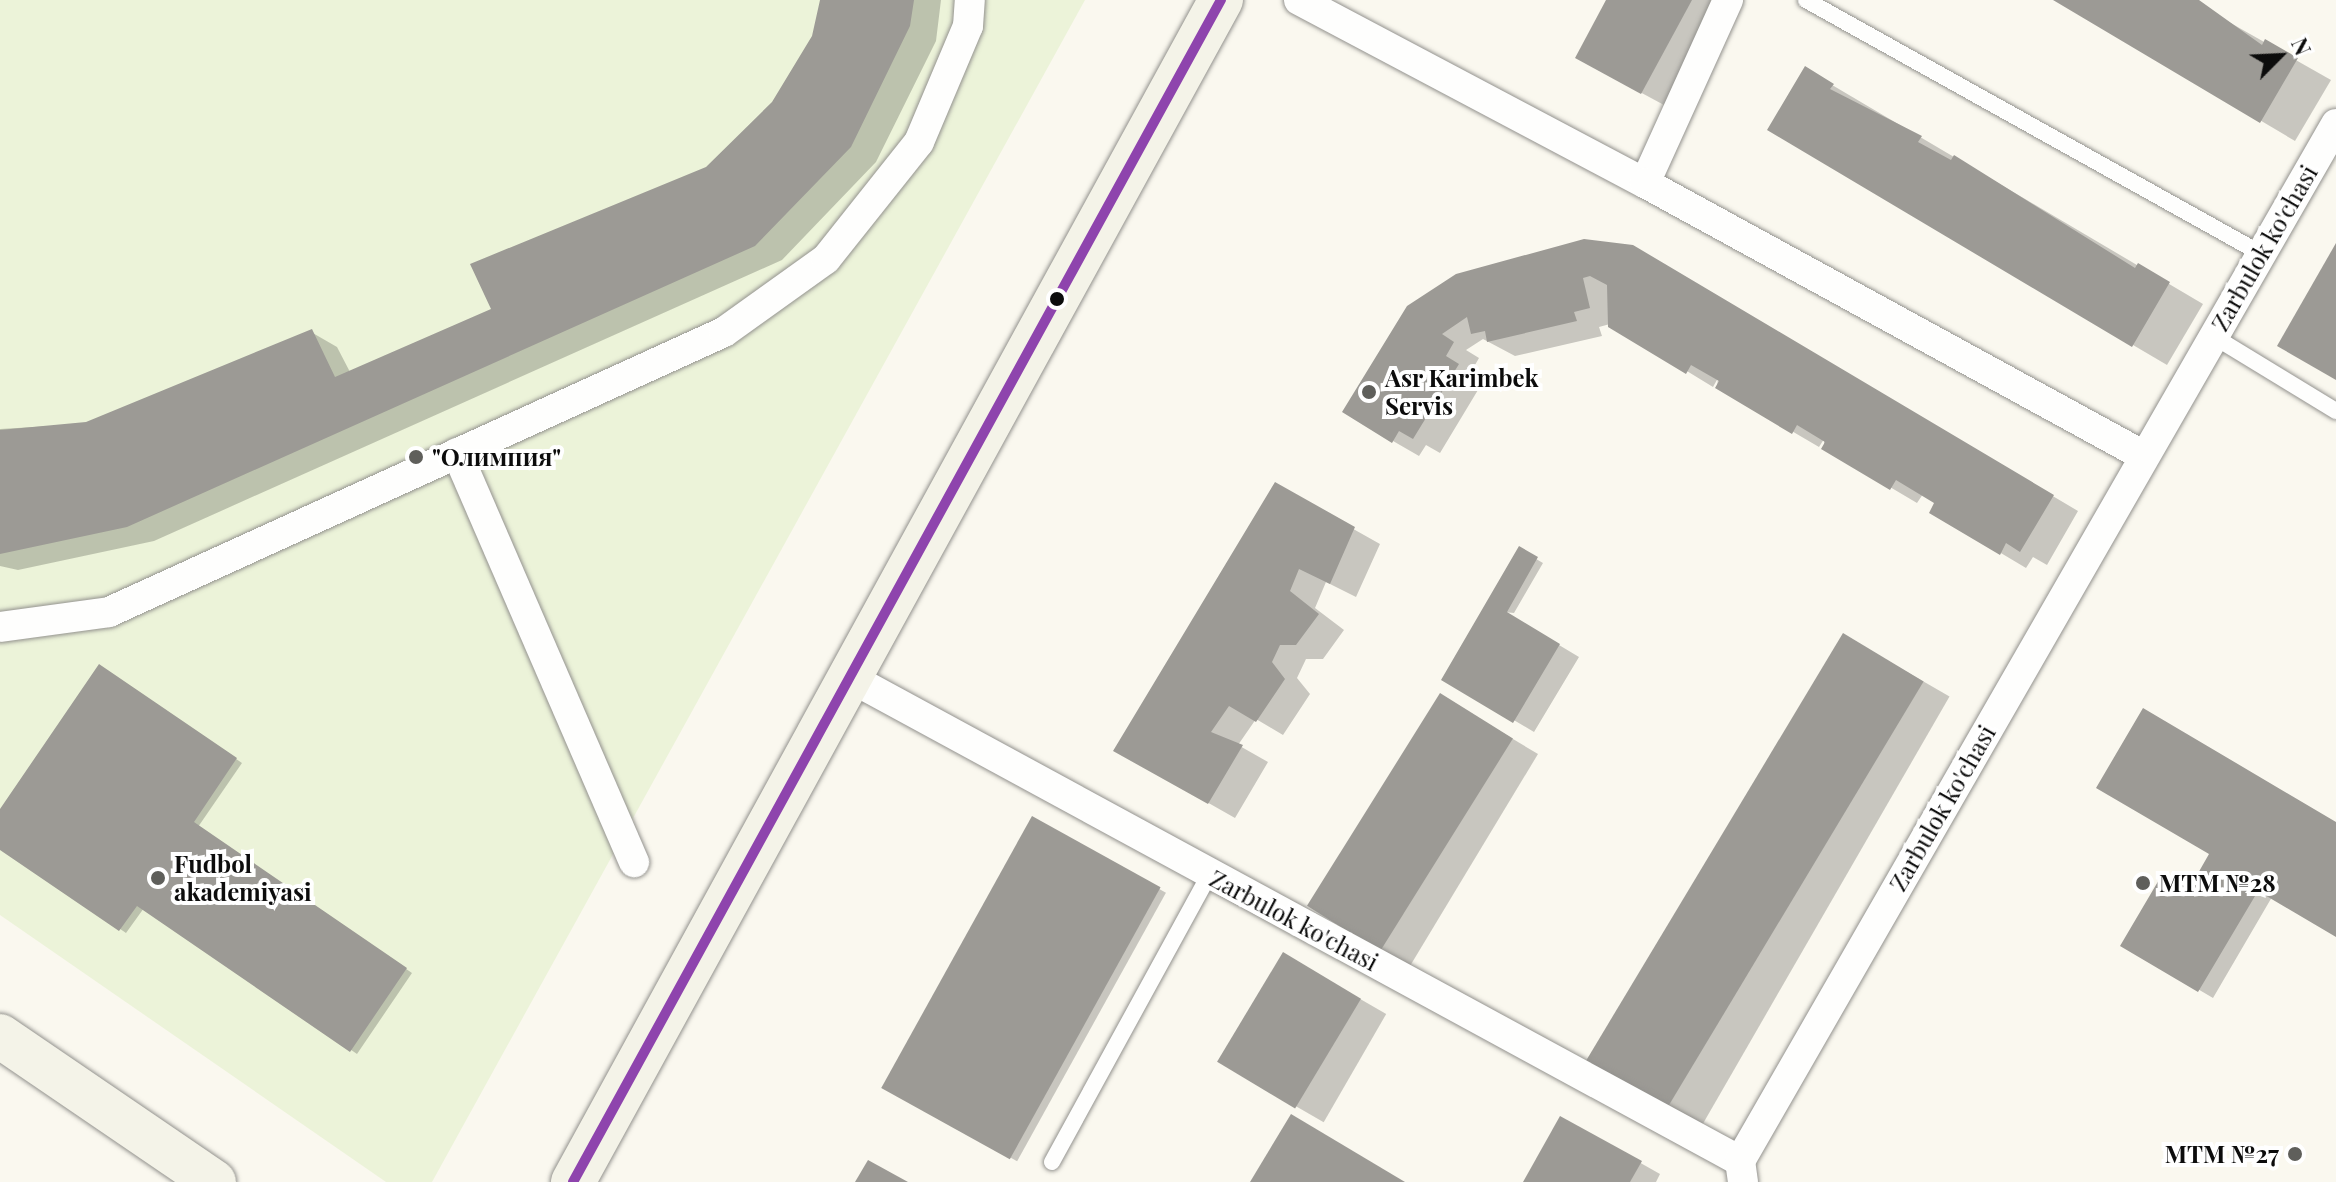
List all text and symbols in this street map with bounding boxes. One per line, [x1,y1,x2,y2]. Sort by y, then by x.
north arrow [2240,16,2320,96]
text: N [2285,33,2319,60]
street label: Zarbulok ko'chasi [2205,160,2323,336]
unlabelled marker [1049,291,1065,307]
place label: Asr Karimbek Servis [1385,364,1539,420]
marker: Asr Karimbek Servis [1360,383,1378,401]
place label: "Олимпия" [432,443,561,471]
marker: "Олимпия" [407,448,425,466]
street label: Zarbulok ko'chasi [1883,720,2001,896]
place label: Fudbol akademiyasi [174,850,312,906]
street label: Zarbulok ko'chasi [1204,863,1384,977]
marker: Fudbol akademiyasi [149,869,167,887]
place label: MTM №28 [2159,869,2276,897]
marker: MTM №28 [2134,874,2152,892]
place label: MTM №27 [2165,1140,2279,1168]
marker: MTM №27 [2286,1145,2304,1163]

